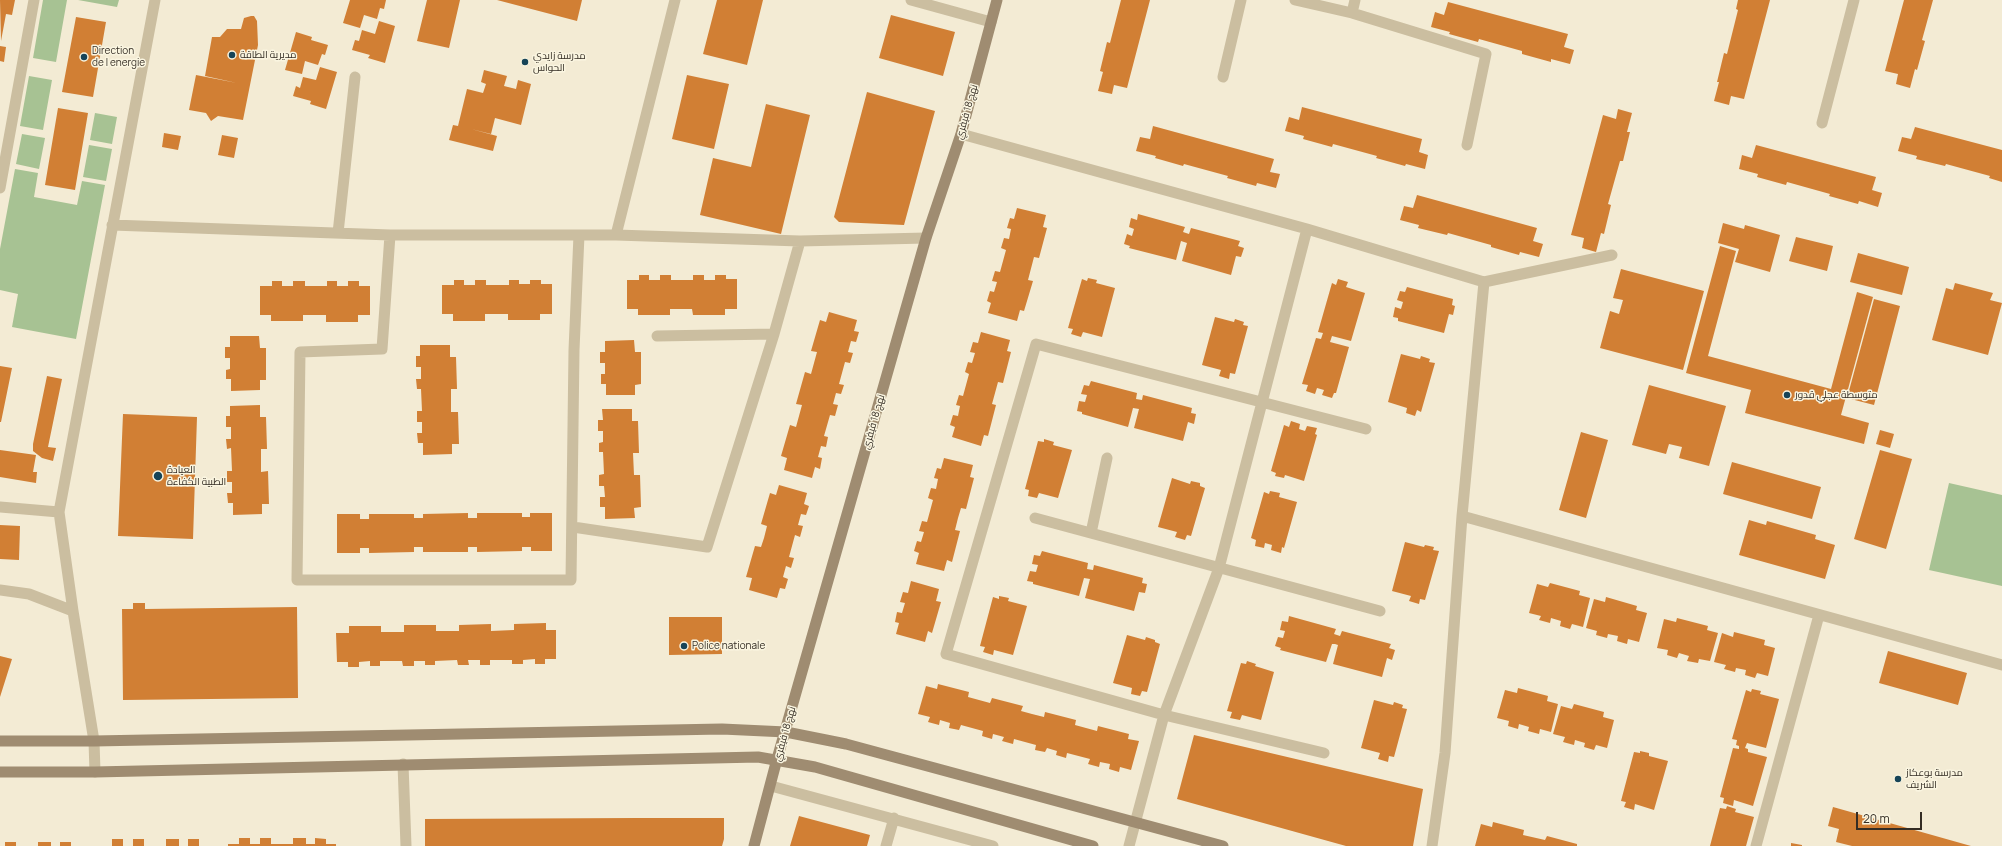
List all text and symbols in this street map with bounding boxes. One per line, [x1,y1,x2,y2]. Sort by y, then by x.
place label: Direction de l energie [92,45,145,68]
place label: مديرية الطاقة [240,49,296,61]
marker: مديرية الطاقة [227,50,237,60]
place label: مدرسة زايدي الحواس [533,50,586,74]
marker: Direction de l energie [79,52,89,62]
marker: مدرسة زايدي الحواس [520,57,530,67]
street label: نهج 18 فيفري [953,83,981,141]
place label: متوسطة عجلي قدور [1795,389,1878,401]
marker: متوسطة عجلي قدور [1782,390,1792,400]
street label: نهج 18 فيفري [860,393,888,451]
place label: العيادة الطبية الكفاءة [167,464,226,488]
marker: العيادة الطبية الكفاءة [152,470,164,482]
place label: Police nationale [692,640,765,652]
marker: Police nationale [679,641,689,651]
street label: نهج 18 فيفري [771,705,799,763]
place label: مدرسة بوعكاز الشريف [1906,767,1963,790]
marker: مدرسة بوعكاز الشريف [1893,774,1903,784]
scale bar [1858,804,1924,830]
text: 20 m [1863,810,1890,827]

